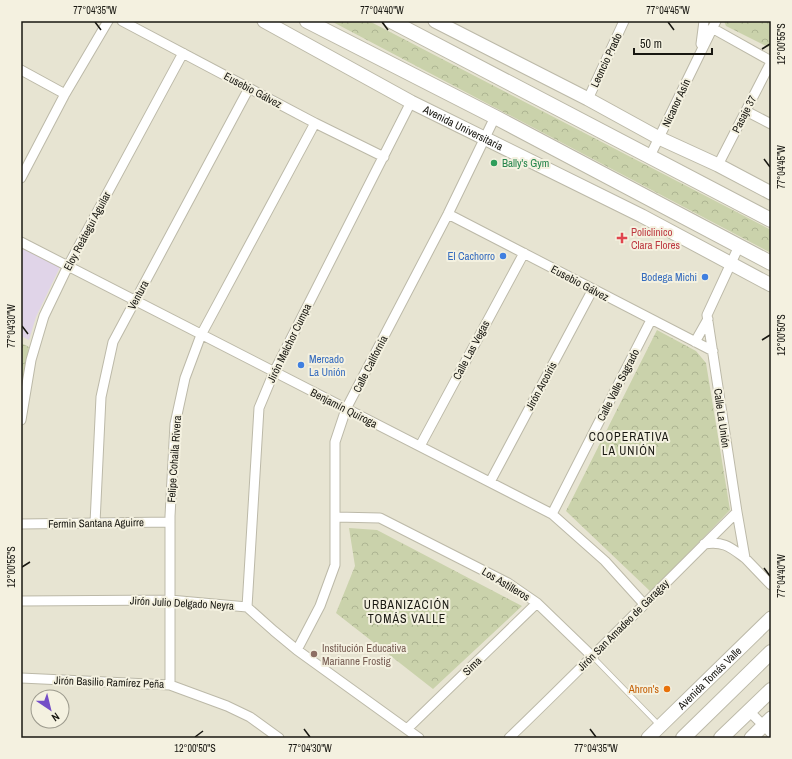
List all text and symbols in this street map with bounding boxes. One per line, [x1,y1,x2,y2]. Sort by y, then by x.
text: 77°04'35"W [73,4,117,17]
text: 77°04'40"W [360,4,404,17]
text: 77°04'45"W [646,4,690,17]
text: 12°00'55"S [775,23,788,65]
street label: Leoncio Prado [587,30,625,90]
scale bar [634,30,712,56]
text: 50 m [640,36,662,52]
street label: Eusebio Gálvez [222,69,285,111]
street label: Nicanor Asín [659,77,693,129]
street label: Pasaje 37 [729,93,759,135]
street label: Avenida Universitaria [420,102,505,153]
text: 77°04'45"W [775,145,788,189]
place label: Bally's Gym [502,156,549,170]
marker: Bally's Gym [489,158,499,168]
street label: Eloy Reátegui Aguilar [60,189,114,273]
place label: Policlinico Clara Flores [631,225,681,252]
marker: Policlinico Clara Flores [616,232,628,244]
place label: El Cachorro [447,249,495,263]
marker: El Cachorro [498,251,508,261]
street label: Eusebio Gálvez [549,262,612,304]
place label: Bodega Michi [641,270,697,284]
marker: Bodega Michi [700,272,710,282]
street label: Ventura [125,278,151,312]
street label: Jirón Melchor Cumpa [264,301,314,385]
text: 77°04'30"W [5,304,18,348]
text: 12°00'50"S [775,314,788,356]
street label: Calle Las Vegas [450,318,493,382]
street label: Calle California [350,333,390,395]
street label: Calle Valle Sagrado [594,347,642,423]
place label: Mercado La Unión [309,352,346,379]
street label: Jirón Arcoíris [522,359,560,413]
marker: Mercado La Unión [296,360,306,370]
street label: Benjamín Quiroga [308,385,380,431]
street label: Calle La Unión [711,387,733,449]
street label: Felipe Cohaila Rivera [164,415,184,503]
district label: COOPERATIVA LA UNIÓN [589,429,669,459]
street label: Fermin Santana Aguirre [48,515,144,531]
text: 12°00'55"S [5,546,18,588]
text: 77°04'40"W [775,554,788,598]
street label: Los Astilleros [479,564,533,604]
street label: Jirón San Amadeo de Garagay [574,576,672,674]
street label: Jirón Julio Delgado Neyra [130,593,234,613]
district label: URBANIZACIÓN TOMÁS VALLE [364,597,450,627]
place label: Institución Educativa Marianne Frostig [322,641,406,668]
street label: Avenida Tomás Valle [674,644,744,713]
marker: Institución Educativa Marianne Frostig [309,649,319,659]
street label: Sima [460,654,484,678]
street label: Jirón Basilio Ramírez Peña [54,673,164,691]
place label: Ahron's [628,682,659,696]
marker: Ahron's [662,684,672,694]
north arrow [30,689,70,729]
text: N [49,710,62,725]
text: 12°00'50"S [174,742,216,755]
text: 77°04'30"W [288,742,332,755]
text: 77°04'35"W [574,742,618,755]

